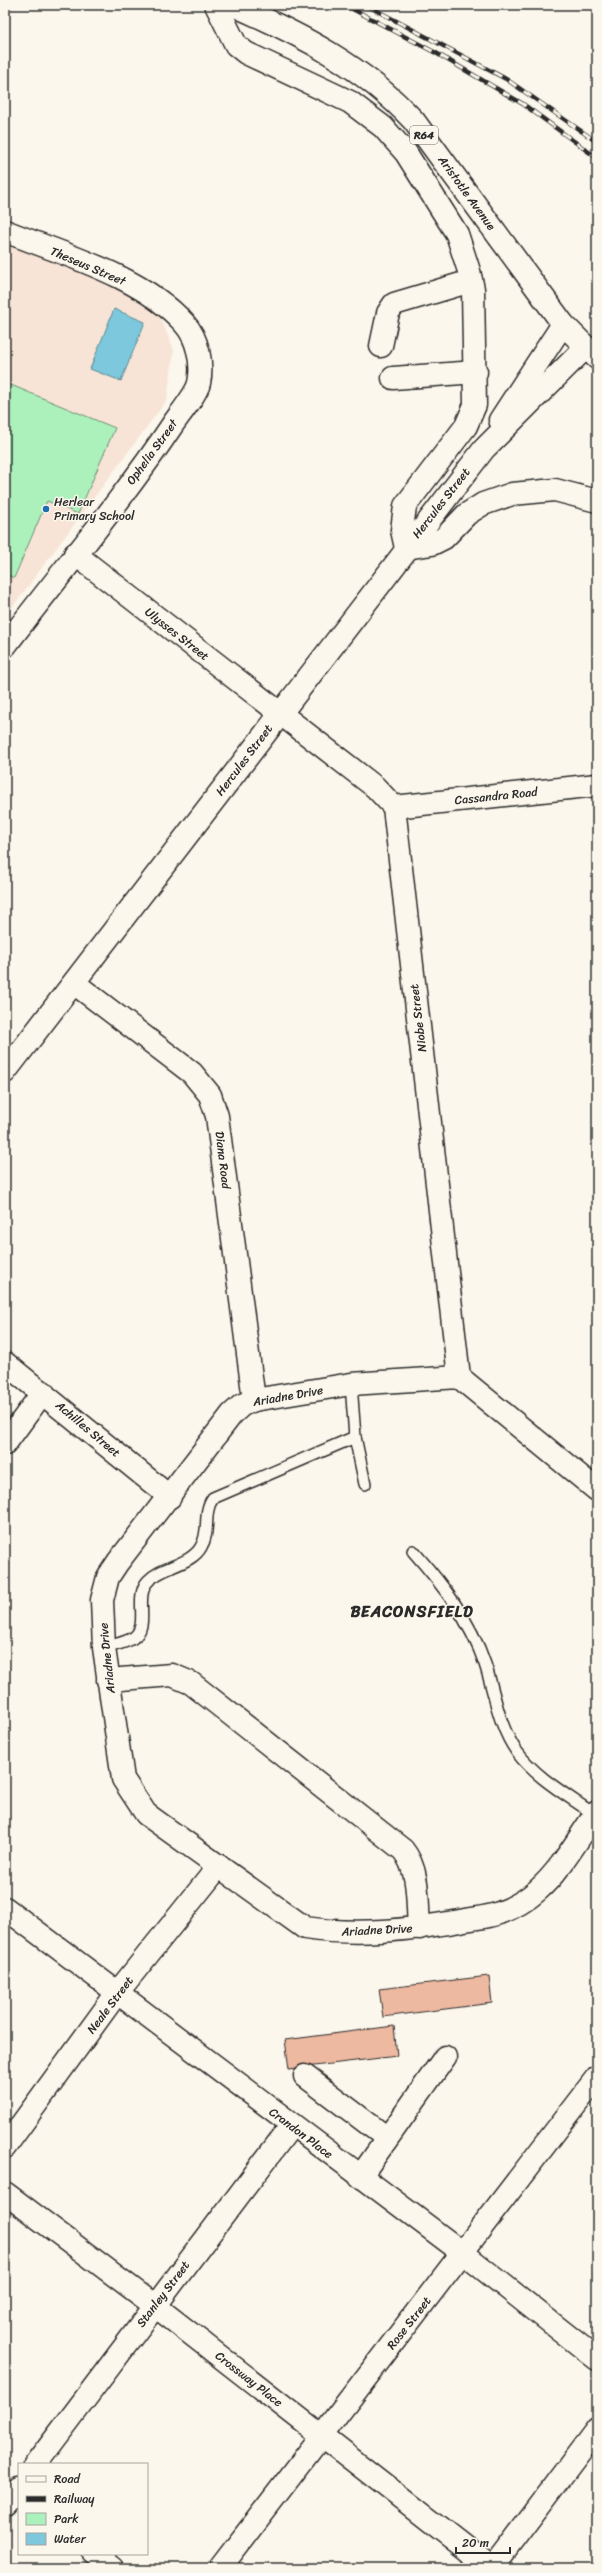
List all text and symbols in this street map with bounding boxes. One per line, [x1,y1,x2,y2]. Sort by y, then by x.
road number: R64 [410,126,438,144]
street label: Aristotle Avenue [432,150,502,235]
street label: Theseus Street [47,240,130,292]
street label: Ophelia Street [120,413,184,490]
street label: Hercules Street [406,463,476,543]
place label: Herlear Primary School [54,491,135,527]
marker: Herlear Primary School [41,504,51,514]
street label: Ulysses Street [140,602,214,666]
street label: Hercules Street [210,719,278,801]
street label: Cassandra Road [453,781,539,811]
street label: Niobe Street [403,983,433,1053]
street label: Diana Road [209,1130,238,1191]
street label: Ariadne Drive [250,1379,325,1413]
street label: Achilles Street [50,1394,126,1463]
district label: BEACONSFIELD [350,1597,474,1626]
street label: Ariadne Drive [92,1622,122,1695]
street label: Ariadne Drive [340,1917,413,1943]
street label: Neale Street [81,1971,139,2039]
street label: Crandon Place [264,2101,338,2165]
street label: Stanley Street [130,2256,196,2332]
street label: Rose Street [381,2291,437,2355]
street label: Crossway Place [210,2345,288,2413]
legend [18,2463,148,2555]
text: Road [54,2468,81,2490]
text: Railway [54,2488,95,2510]
text: Park [54,2508,79,2530]
text: Water [54,2528,87,2550]
scale bar [456,2529,510,2555]
text: 20 m [462,2532,489,2554]

